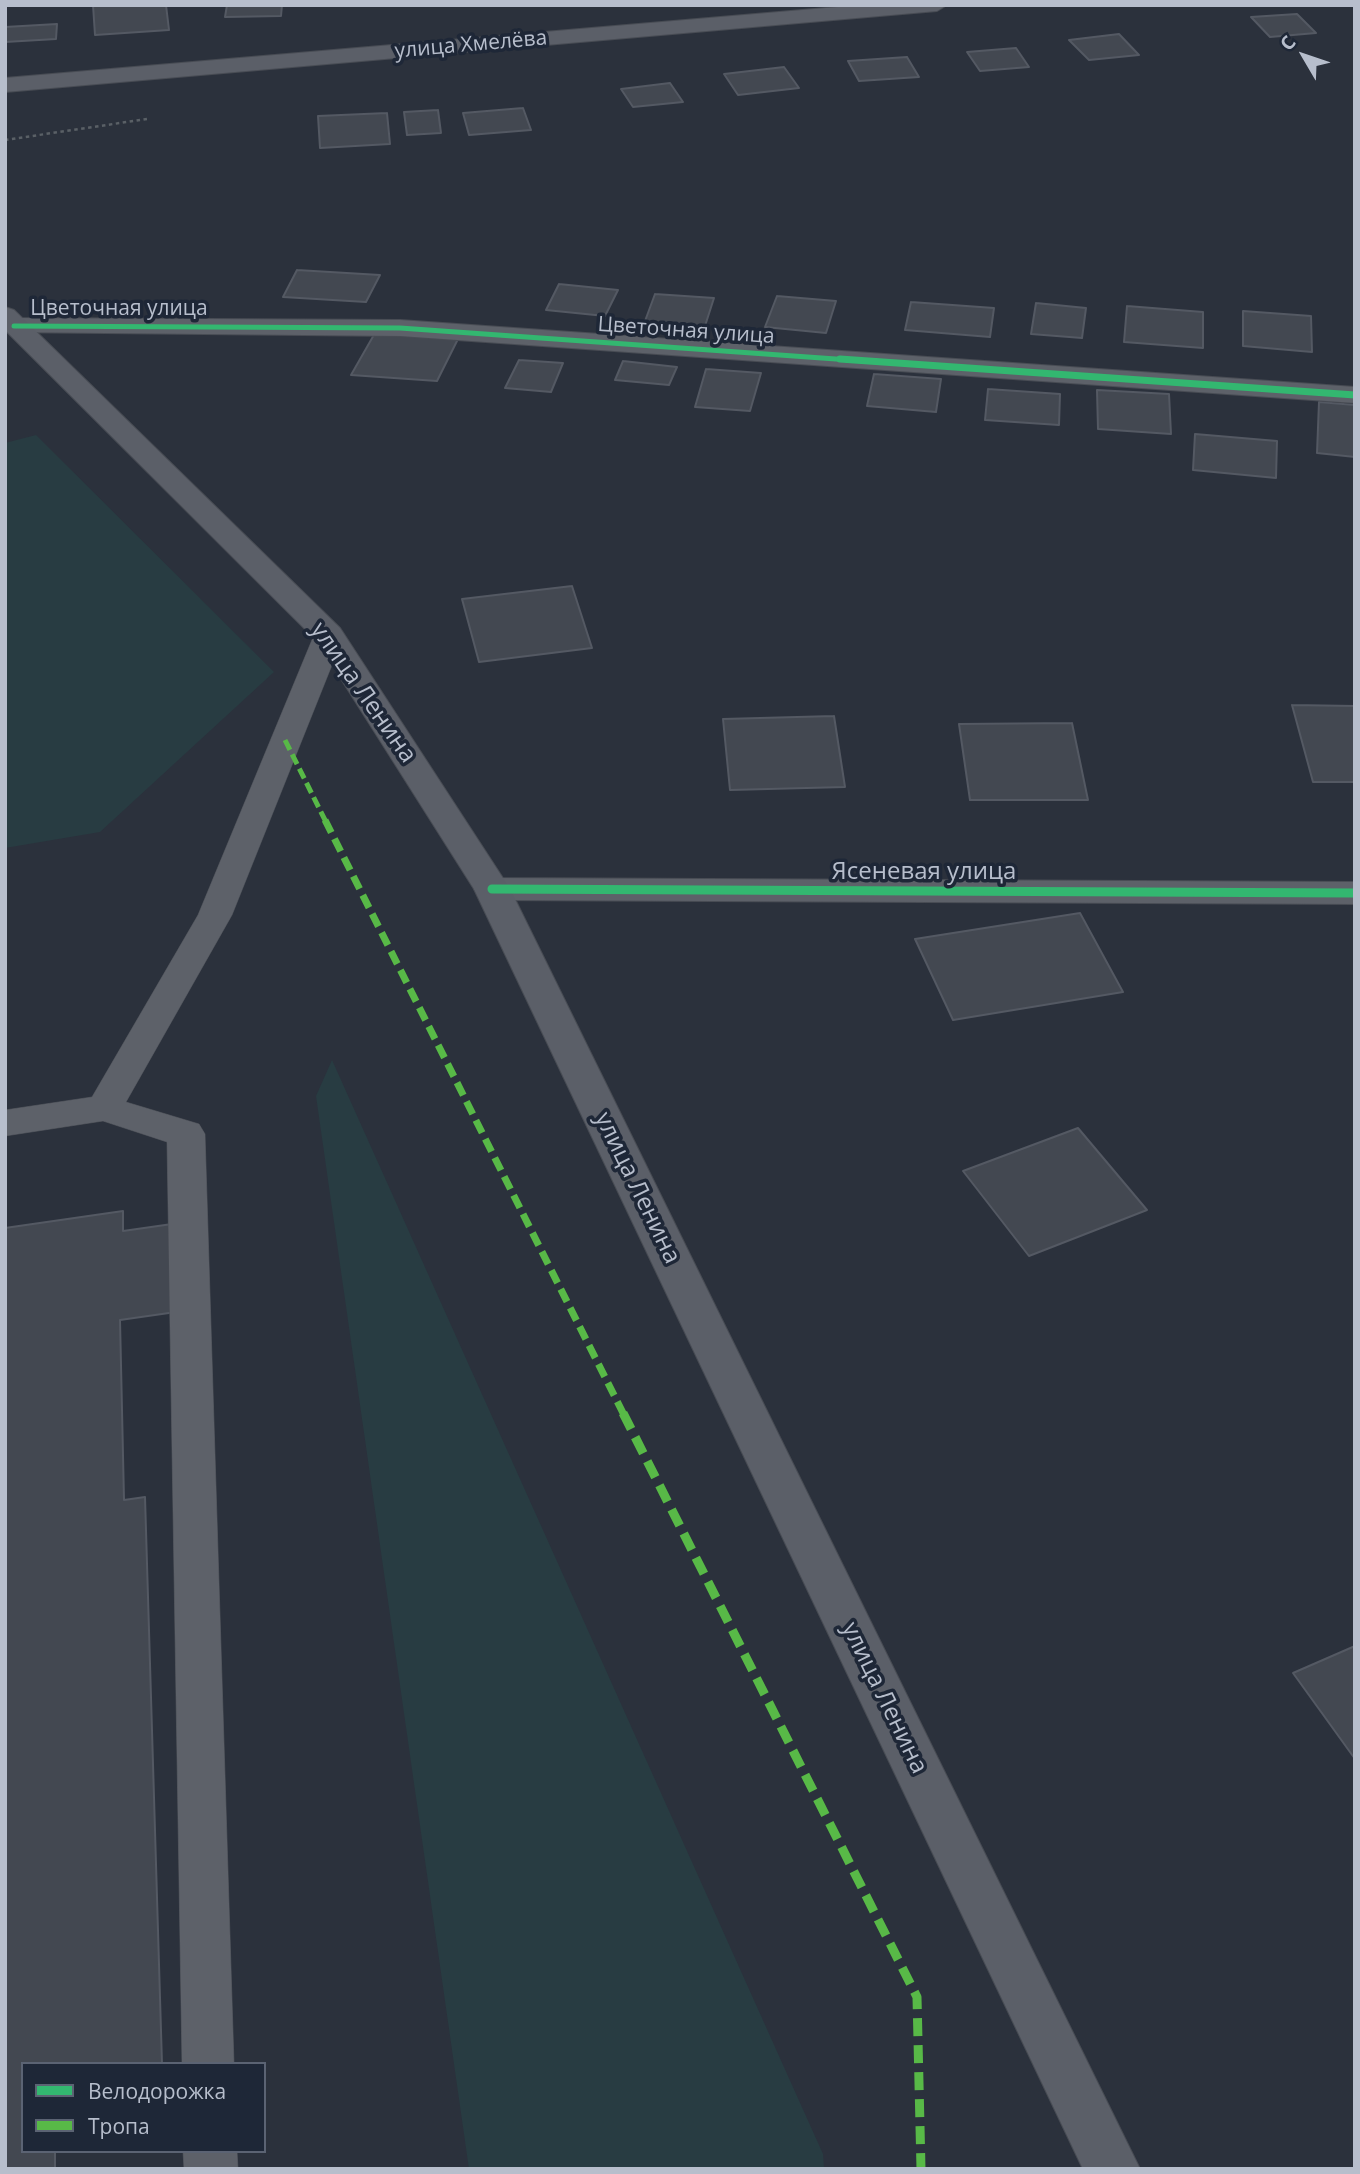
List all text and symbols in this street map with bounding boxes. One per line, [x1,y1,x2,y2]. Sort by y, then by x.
north arrow [1269,21,1339,91]
street label: улица Хмелёва [394,26,548,64]
text: С [1274,30,1302,56]
street label: Цветочная улица [30,296,208,322]
street label: Цветочная улица [597,312,775,350]
street label: улица Ленина [304,617,422,769]
street label: Ясеневая улица [832,858,1016,886]
street label: улица Ленина [588,1108,686,1268]
street label: улица Ленина [835,1618,933,1778]
legend [21,2062,266,2153]
text: Велодорожка [88,2077,226,2105]
text: Тропа [88,2112,150,2140]

